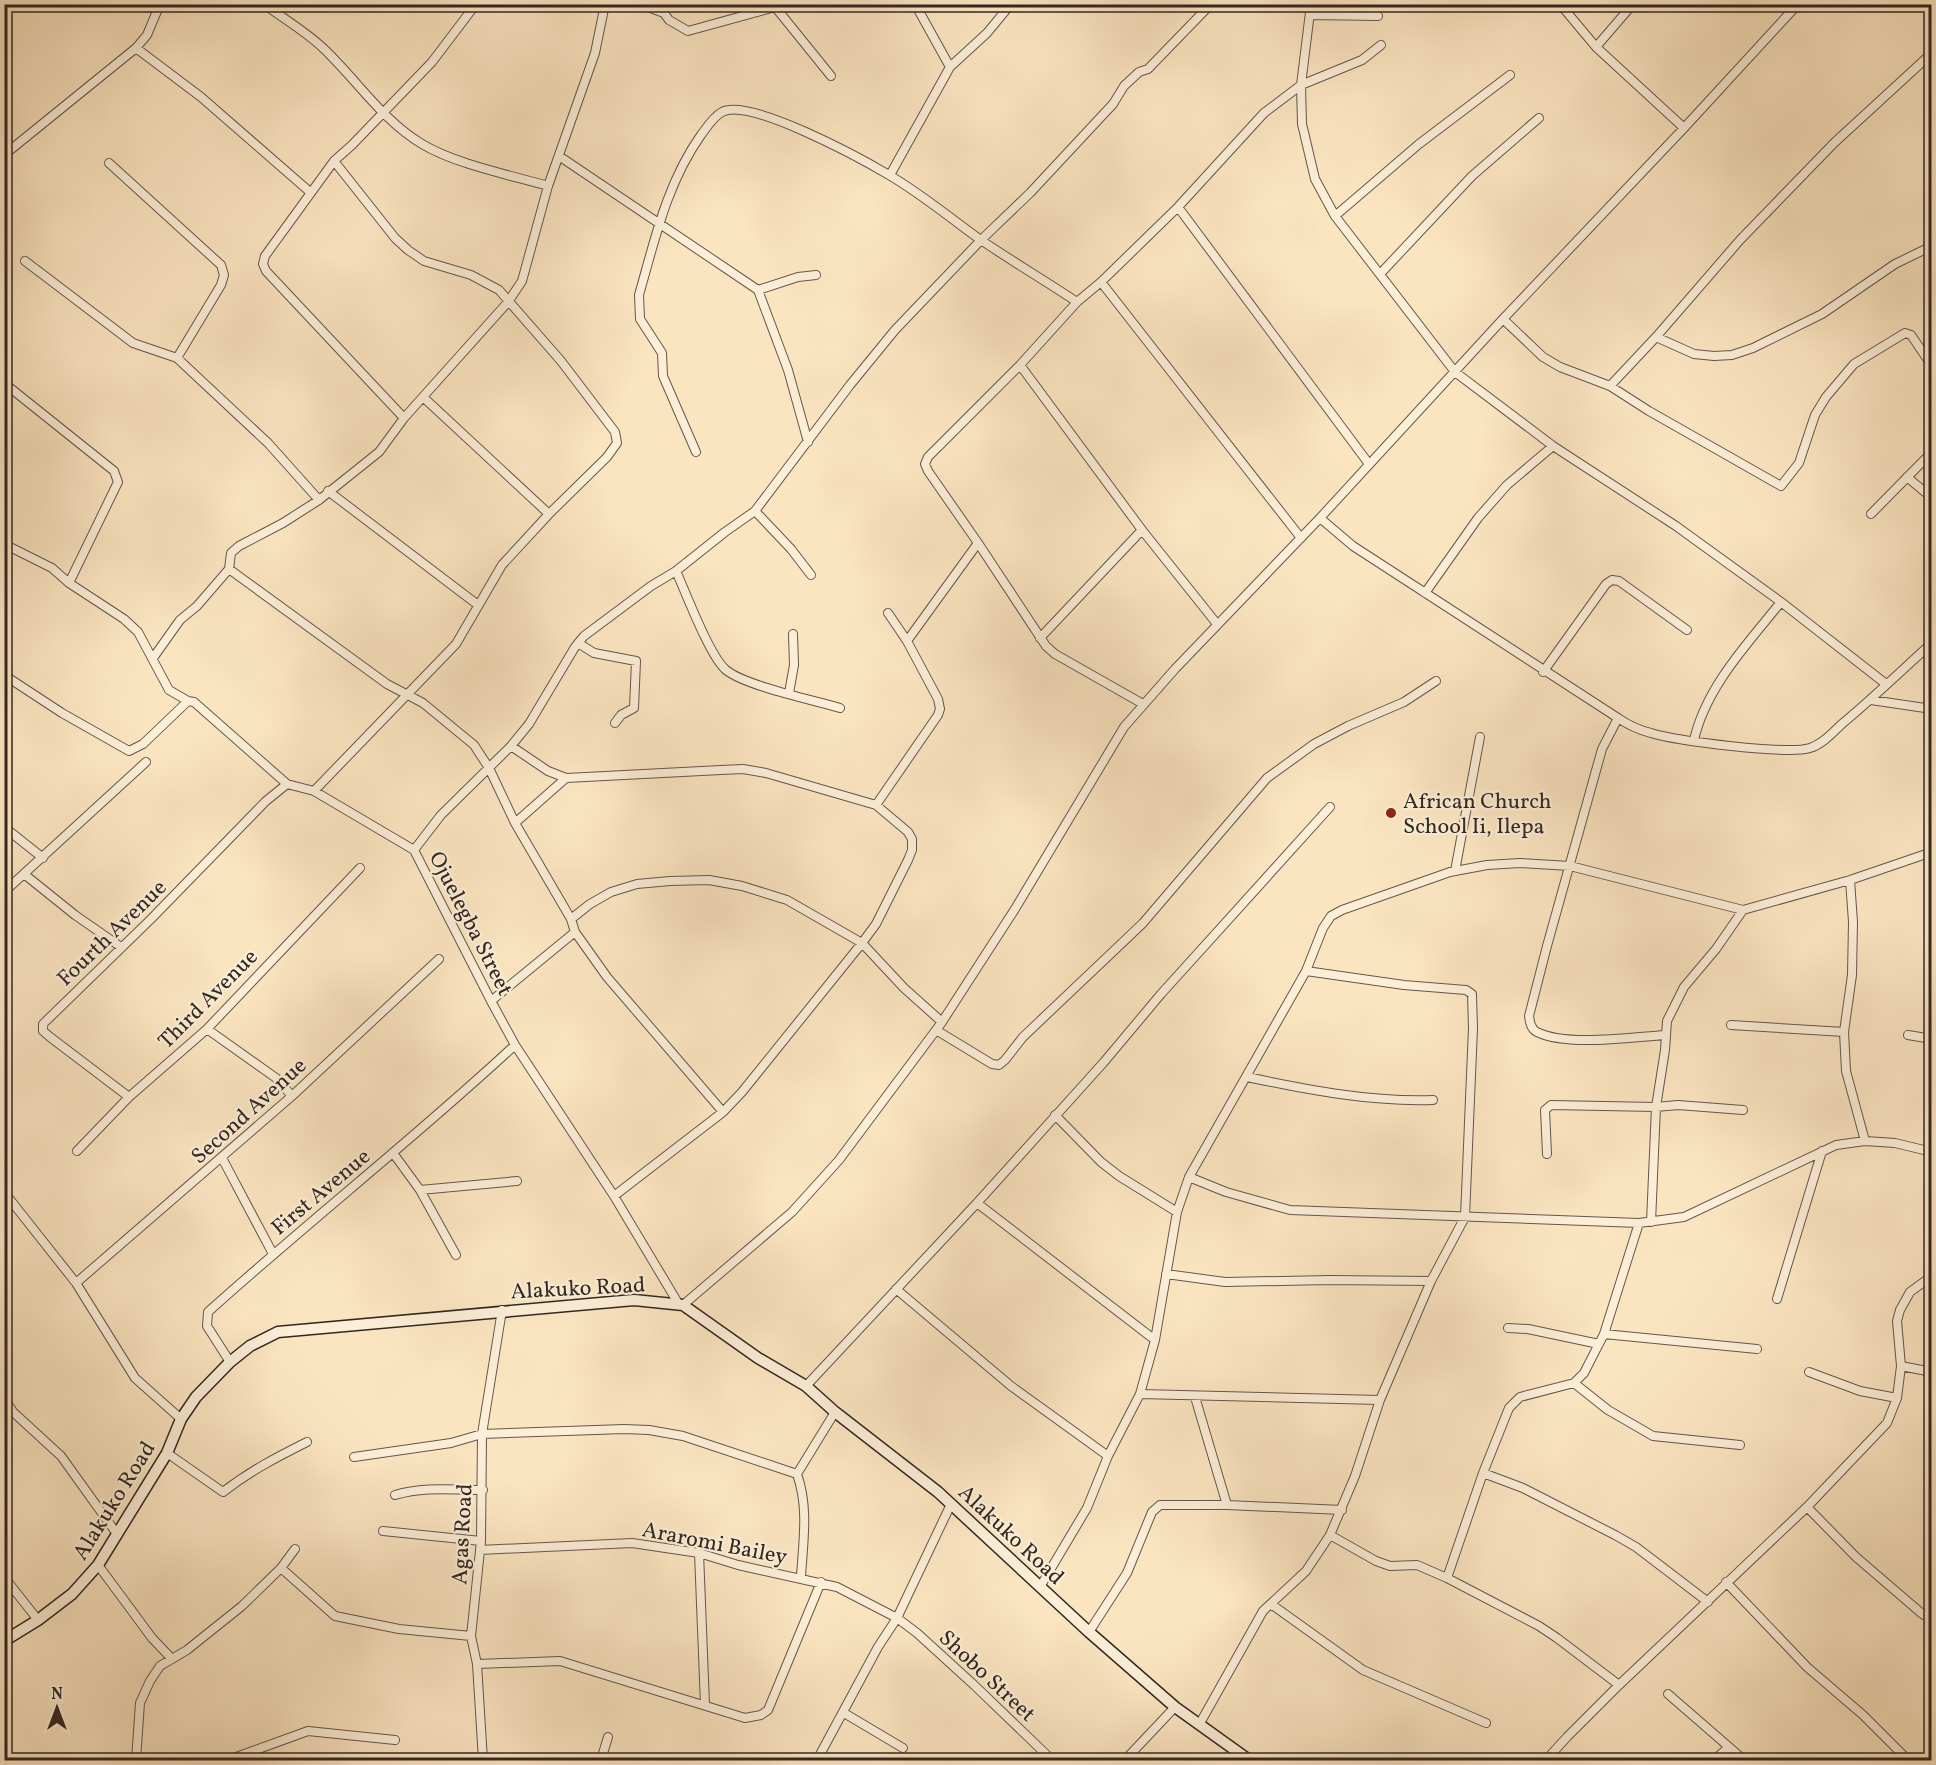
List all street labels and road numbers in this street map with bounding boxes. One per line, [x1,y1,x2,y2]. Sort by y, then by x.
street label: Ojuelegba Street [420,847,520,1002]
street label: Fourth Avenue [51,873,174,994]
street label: Third Avenue [152,943,266,1057]
street label: Second Avenue [185,1051,314,1172]
street label: First Avenue [265,1142,378,1244]
street label: Alakuko Road [510,1270,646,1309]
street label: Alakuko Road [66,1436,164,1567]
street label: Alakuko Road [950,1479,1070,1593]
street label: Agas Road [445,1483,482,1585]
street label: Araromi Bailey [639,1515,790,1574]
street label: Shobo Street [931,1624,1042,1730]

